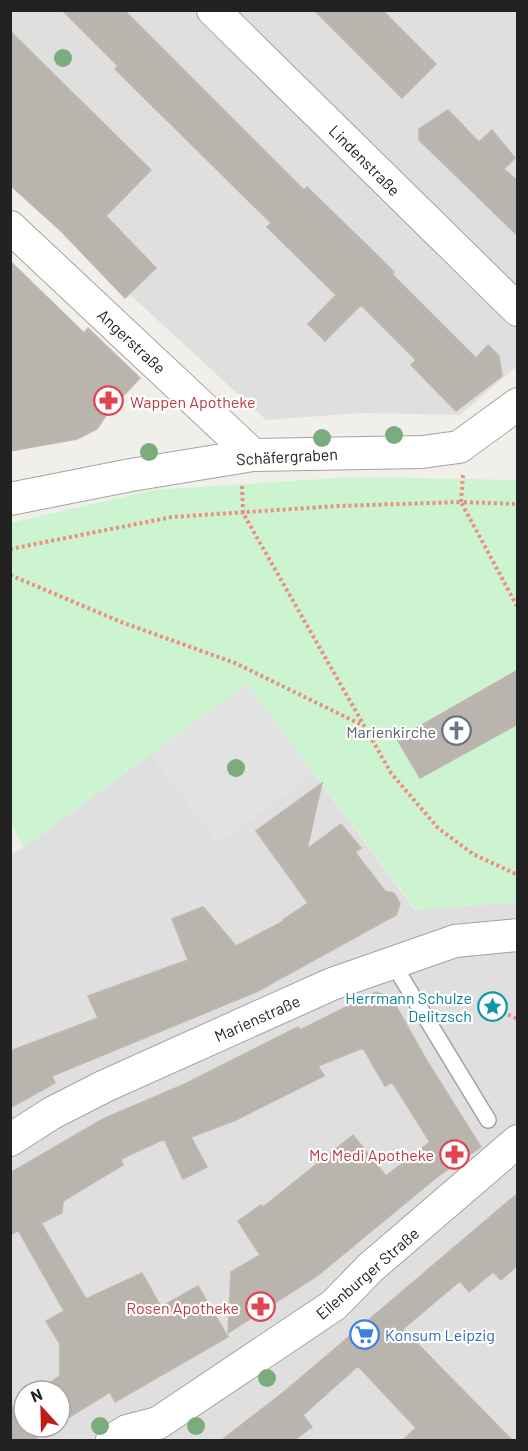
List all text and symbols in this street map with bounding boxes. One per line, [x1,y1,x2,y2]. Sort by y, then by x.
street label: Lindenstraße [326,121,404,199]
street label: Angerstraße [94,305,170,377]
pharmacy icon: Wappen Apotheke [93,385,125,417]
place label: Wappen Apotheke [130,392,256,411]
street label: Schäfergraben [236,444,338,468]
church icon: Marienkirche [441,715,473,747]
place label: Marienkirche [346,722,436,741]
place label: Herrmann Schulze Delitzsch [345,988,472,1025]
place icon: Herrmann Schulze Delitzsch [477,990,509,1022]
street label: Marienstraße [211,991,303,1045]
pharmacy icon: Mc Medi Apotheke [439,1138,471,1170]
place label: Mc Medi Apotheke [309,1145,434,1164]
street label: Eilenburger Straße [312,1223,422,1323]
pharmacy icon: Rosen Apotheke [244,1291,276,1323]
place label: Rosen Apotheke [126,1298,239,1317]
supermarket icon: Konsum Leipzig [348,1318,380,1350]
place label: Konsum Leipzig [385,1325,495,1344]
north arrow [12,1379,72,1439]
text: N [28,1384,45,1405]

